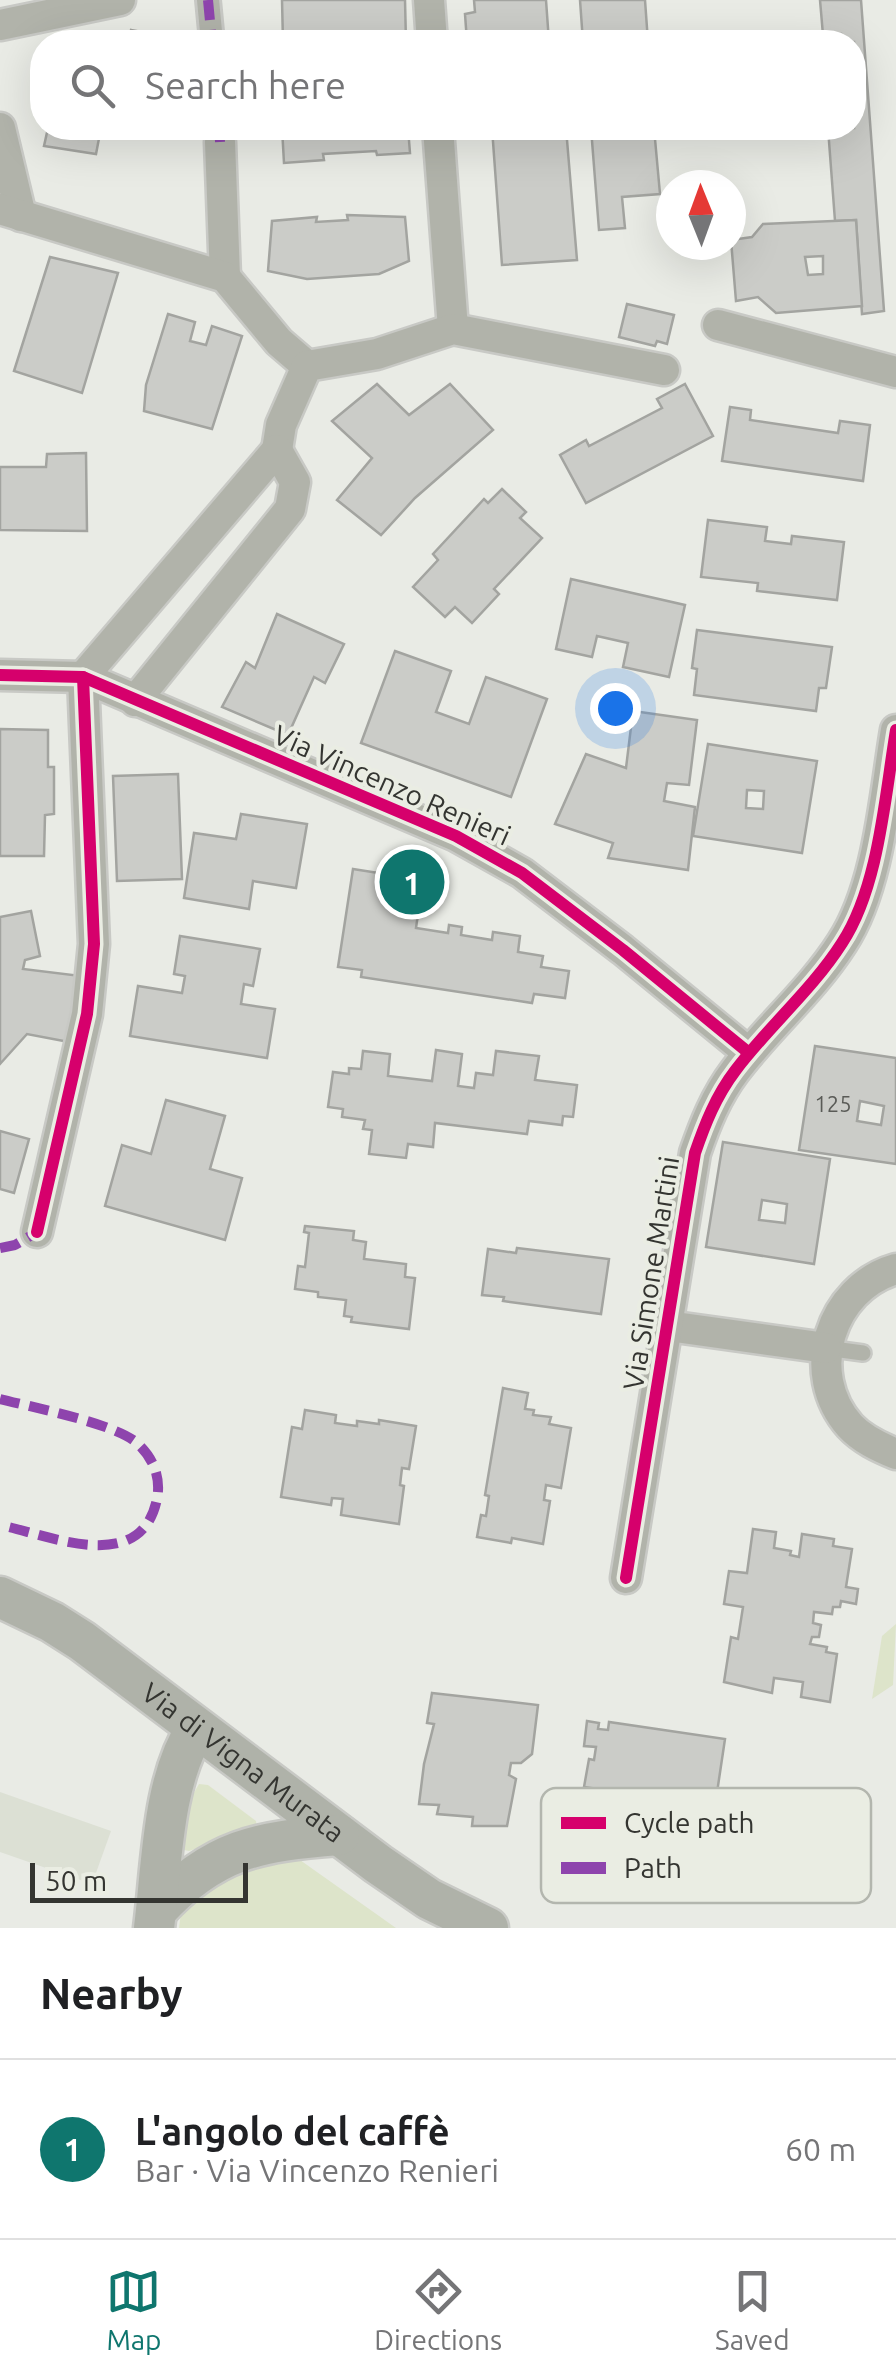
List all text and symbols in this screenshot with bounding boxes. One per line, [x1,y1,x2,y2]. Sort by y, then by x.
search box [30,30,866,140]
icon: search [65,58,120,113]
text: Search here [145,64,346,106]
north arrow [656,170,746,260]
your location [590,683,641,734]
street label: Via Vincenzo Renieri [269,718,515,851]
pin: 1 [380,844,444,920]
house number: 125 [814,1091,852,1116]
street label: Via Simone Martini [617,1154,684,1392]
street label: Via di Vigna Murata [136,1676,351,1848]
legend [541,1788,871,1903]
text: Cycle path [624,1807,755,1838]
text: Path [624,1852,682,1883]
scale bar [30,1858,248,1902]
text: 50 m [45,1865,107,1896]
text: Nearby [40,1970,183,2017]
text: L'angolo del caffè [135,2110,450,2152]
text: 1 [63,2131,82,2167]
text: 60 m [785,2131,856,2167]
text: Bar · Via Vincenzo Renieri [135,2152,499,2188]
tab: Map [106,2264,162,2355]
tab: Directions [374,2264,502,2355]
tab: Saved [715,2264,790,2355]

